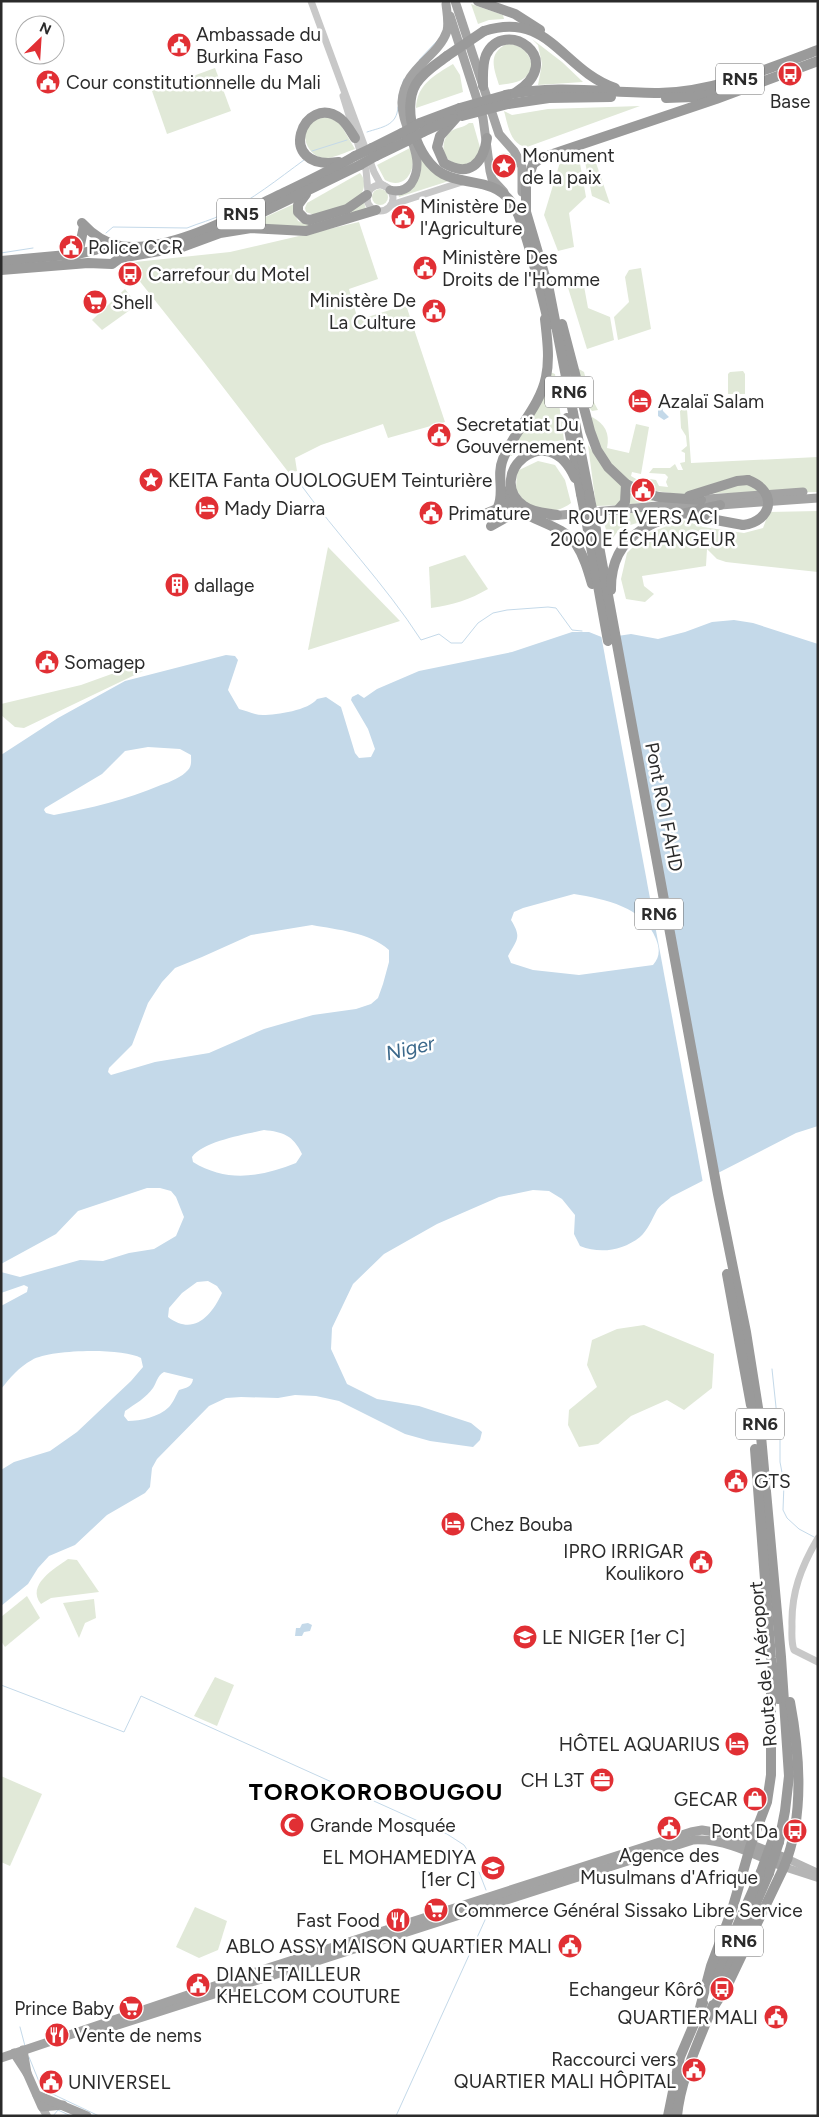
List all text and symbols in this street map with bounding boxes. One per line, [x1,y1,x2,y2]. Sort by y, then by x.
north arrow [15,15,65,65]
text: N [37,19,54,39]
place label: Ambassade du Burkina Faso [196,23,321,68]
public building icon: Ambassade du Burkina Faso [166,32,192,58]
bus stop icon: Base [777,61,803,87]
road number: RN5 [716,64,764,95]
public building icon: Cour constitutionnelle du Mali [35,69,61,95]
place label: Cour constitutionnelle du Mali [66,71,321,94]
place label: Base [770,90,810,113]
place label: Monument de la paix [522,144,615,189]
place icon: Monument de la paix [491,153,517,179]
place label: Ministère De l'Agriculture [420,195,527,240]
road number: RN5 [217,198,265,230]
public building icon: Ministère De l'Agriculture [390,204,416,230]
public building icon: Police CCR [58,234,84,260]
place label: Police CCR [88,236,183,259]
place label: Ministère Des Droits de l'Homme [442,246,600,291]
public building icon: Ministère Des Droits de l'Homme [412,255,438,281]
bus stop icon: Carrefour du Motel [117,261,143,287]
place label: Carrefour du Motel [148,263,310,286]
supermarket icon: Shell [82,289,108,315]
place label: Ministère De La Culture [309,289,416,334]
place label: Shell [112,291,153,314]
public building icon: Ministère De La Culture [421,298,447,324]
road number: RN6 [545,377,593,408]
hotel icon: Azalaï Salam [627,388,653,414]
place label: Azalaï Salam [658,390,764,413]
place label: Secretatiat Du Gouvernement [456,413,584,458]
public building icon: Secretatiat Du Gouvernement [426,422,452,448]
place icon: KEITA Fanta OUOLOGUEM Teinturière [138,467,164,493]
place label: KEITA Fanta OUOLOGUEM Teinturière [168,469,492,492]
public building icon: ROUTE VERS ACI 2000 E ÉCHANGEUR [630,477,656,503]
hotel icon: Mady Diarra [194,495,220,521]
place label: Mady Diarra [224,497,325,520]
public building icon: Primature [418,500,444,526]
place label: Primature [448,502,530,525]
place label: ROUTE VERS ACI 2000 E ÉCHANGEUR [550,506,736,551]
building icon: dallage [164,572,190,598]
place label: dallage [194,574,254,597]
public building icon: Somagep [34,649,60,675]
place label: Somagep [64,651,145,674]
street label: Pont ROI FAHD [640,740,688,874]
road number: RN6 [635,899,683,930]
water label: Niger [383,1030,438,1065]
road number: RN6 [736,1408,784,1440]
public building icon: GTS [723,1468,749,1494]
place label: GTS [754,1470,791,1493]
hotel icon: Chez Bouba [440,1511,466,1537]
place label: Chez Bouba [470,1513,573,1536]
place label: IPRO IRRIGAR Koulikoro [563,1540,684,1585]
public building icon: IPRO IRRIGAR Koulikoro [688,1549,714,1575]
street label: Route de l'Aéroport [744,1580,782,1748]
school or university icon: LE NIGER [1er C] [512,1624,538,1650]
place label: LE NIGER [1er C] [542,1626,685,1649]
hotel icon: HÔTEL AQUARIUS [724,1731,750,1757]
place label: HÔTEL AQUARIUS [559,1733,720,1756]
office icon: CH L3T [589,1767,615,1793]
place label: CH L3T [521,1769,585,1792]
district label: TOROKOROBOUGOU [249,1777,503,1806]
shop icon: GECAR [742,1786,768,1812]
place label: GECAR [674,1788,738,1811]
mosque icon: Grande Mosquée [279,1812,305,1838]
place label: Grande Mosquée [310,1814,456,1837]
public building icon: Agence des Musulmans d'Afrique [656,1815,682,1841]
bus stop icon: Pont Da [782,1818,808,1844]
place label: Pont Da [711,1820,778,1843]
place label: Agence des Musulmans d'Afrique [580,1844,758,1889]
place label: EL MOHAMEDIYA [1er C] [322,1846,476,1891]
school or university icon: EL MOHAMEDIYA [1er C] [480,1855,506,1881]
supermarket icon: Commerce Général Sissako Libre Service [423,1897,449,1923]
place label: Commerce Général Sissako Libre Service [454,1899,803,1922]
restaurant icon: Fast Food [385,1907,411,1933]
place label: Fast Food [296,1909,380,1932]
road number: RN6 [715,1925,763,1956]
public building icon: ABLO ASSY MAISON QUARTIER MALI [557,1933,583,1959]
place label: ABLO ASSY MAISON QUARTIER MALI [226,1935,552,1958]
place label: DIANE TAILLEUR KHELCOM COUTURE [216,1963,401,2008]
public building icon: DIANE TAILLEUR KHELCOM COUTURE [185,1972,211,1998]
bus stop icon: Echangeur Kôrô [709,1976,735,2002]
place label: Echangeur Kôrô [568,1978,704,2001]
supermarket icon: Prince Baby [118,1995,144,2021]
place label: Prince Baby [14,1997,114,2020]
public building icon: QUARTIER MALI [763,2004,789,2030]
place label: QUARTIER MALI [618,2006,758,2029]
restaurant icon: Vente de nems [44,2022,70,2048]
place label: Vente de nems [74,2024,202,2047]
place label: Raccourci vers QUARTIER MALI HÔPITAL [454,2048,676,2093]
public building icon: Raccourci vers QUARTIER MALI HÔPITAL [681,2057,707,2083]
public building icon: UNIVERSEL [38,2069,64,2095]
place label: UNIVERSEL [68,2071,171,2094]

